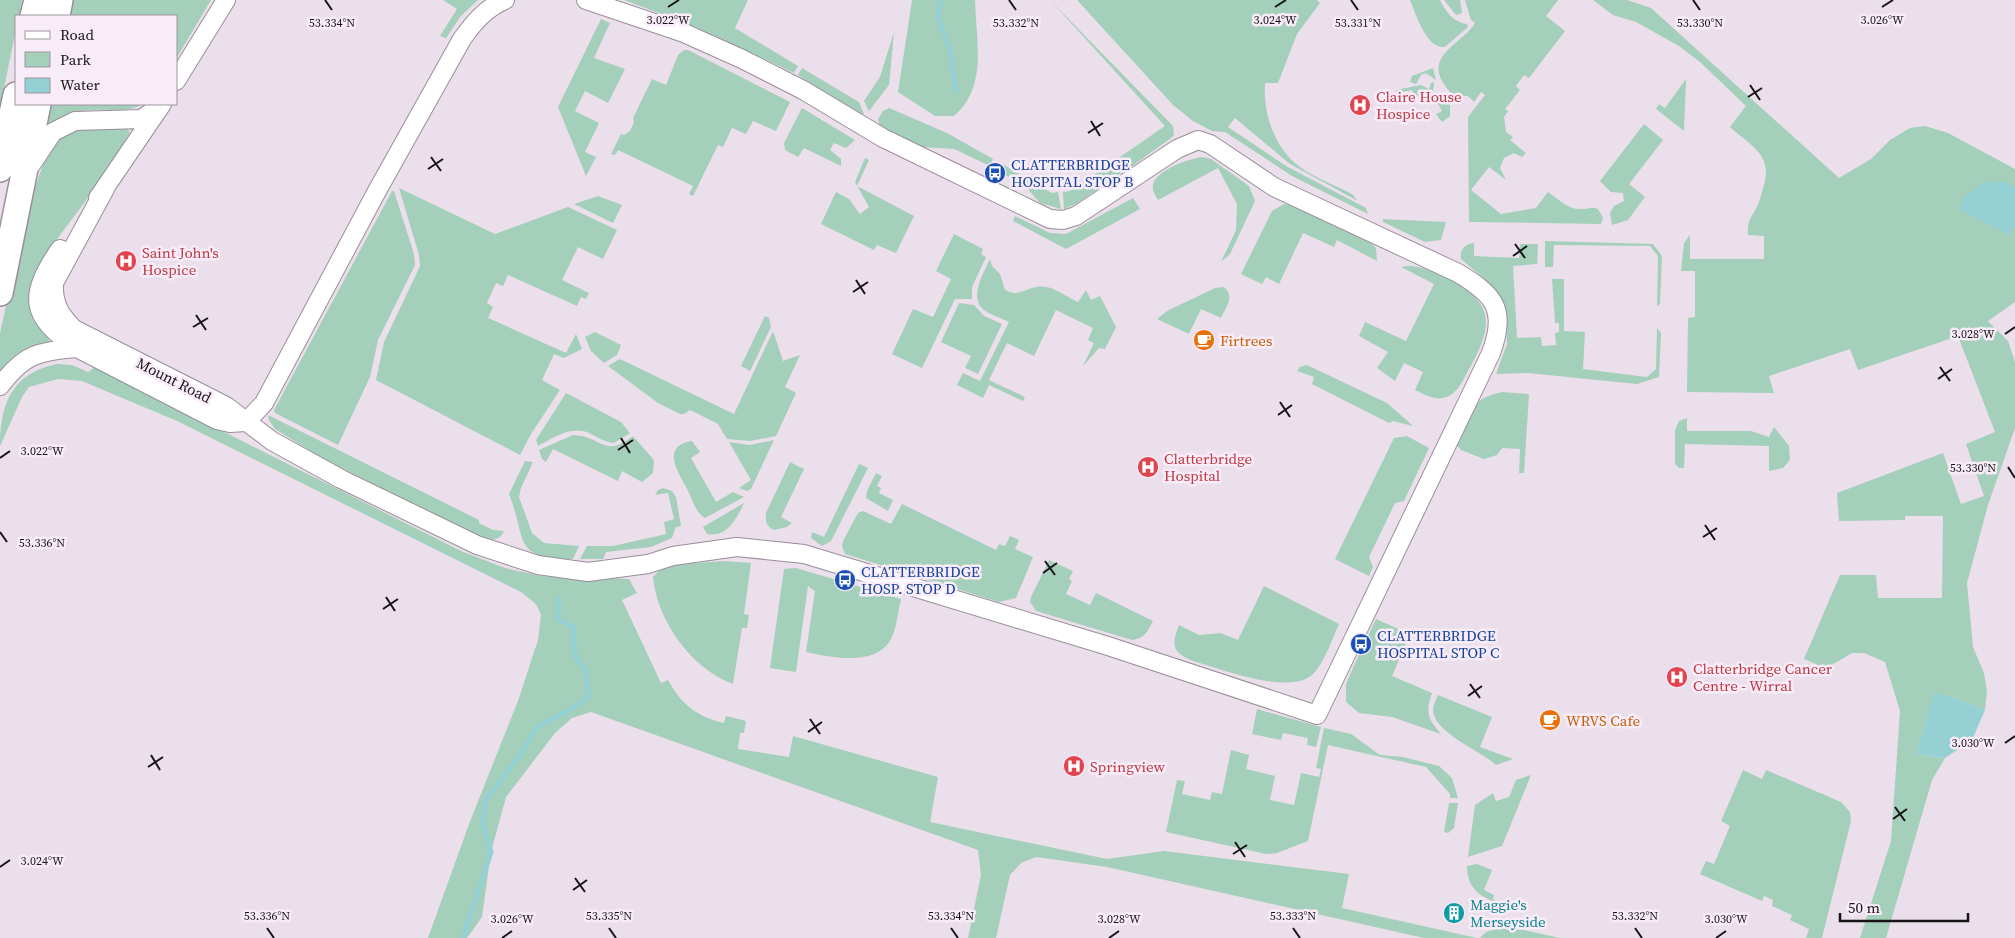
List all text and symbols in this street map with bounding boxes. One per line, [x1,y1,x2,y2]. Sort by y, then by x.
text: 3.022°W [646,12,690,28]
text: 3.024°W [1253,12,1297,28]
text: 3.026°W [1860,12,1904,28]
legend [15,15,178,105]
text: 53.334°N [309,15,355,31]
text: 53.332°N [993,15,1039,31]
text: 53.331°N [1335,15,1381,31]
text: 53.330°N [1677,15,1723,31]
text: Road [60,24,94,45]
text: Park [60,49,92,70]
text: Water [60,74,101,95]
place label: Claire House Hospice [1376,86,1462,124]
hospital icon: Claire House Hospice [1348,93,1372,117]
place label: CLATTERBRIDGE HOSPITAL STOP B [1011,154,1134,192]
bus stop icon: CLATTERBRIDGE HOSPITAL STOP B [983,161,1007,185]
place label: Saint John's Hospice [142,242,219,280]
hospital icon: Saint John's Hospice [114,249,138,273]
text: 3.028°W [1951,326,1995,342]
cafe icon: Firtrees [1192,328,1216,352]
place label: Firtrees [1220,330,1273,351]
street label: Mount Road [133,352,215,408]
text: 3.022°W [20,443,64,459]
place label: Clatterbridge Hospital [1164,448,1253,486]
hospital icon: Clatterbridge Hospital [1136,455,1160,479]
text: 53.330°N [1950,460,1996,476]
text: 53.336°N [19,535,65,551]
place label: CLATTERBRIDGE HOSP. STOP D [861,561,980,599]
bus stop icon: CLATTERBRIDGE HOSP. STOP D [833,568,857,592]
place label: CLATTERBRIDGE HOSPITAL STOP C [1377,625,1500,663]
bus stop icon: CLATTERBRIDGE HOSPITAL STOP C [1349,632,1373,656]
place label: Clatterbridge Cancer Centre - Wirral [1693,658,1833,696]
hospital icon: Clatterbridge Cancer Centre - Wirral [1665,665,1689,689]
cafe icon: WRVS Cafe [1538,708,1562,732]
place label: WRVS Cafe [1566,710,1640,731]
text: 3.030°W [1951,735,1995,751]
hospital icon: Springview [1062,754,1086,778]
place label: Springview [1090,756,1166,777]
text: 3.024°W [20,853,64,869]
scale bar [1840,890,1968,922]
place label: Maggie's Merseyside [1470,894,1546,932]
text: 50 m [1848,897,1880,918]
building icon: Maggie's Merseyside [1442,901,1466,925]
text: 53.336°N [244,908,290,924]
text: 53.335°N [586,908,632,924]
text: 53.334°N [928,908,974,924]
text: 53.333°N [1270,908,1316,924]
text: 53.332°N [1612,908,1658,924]
text: 3.026°W [490,911,534,927]
text: 3.028°W [1097,911,1141,927]
text: 3.030°W [1704,911,1748,927]

